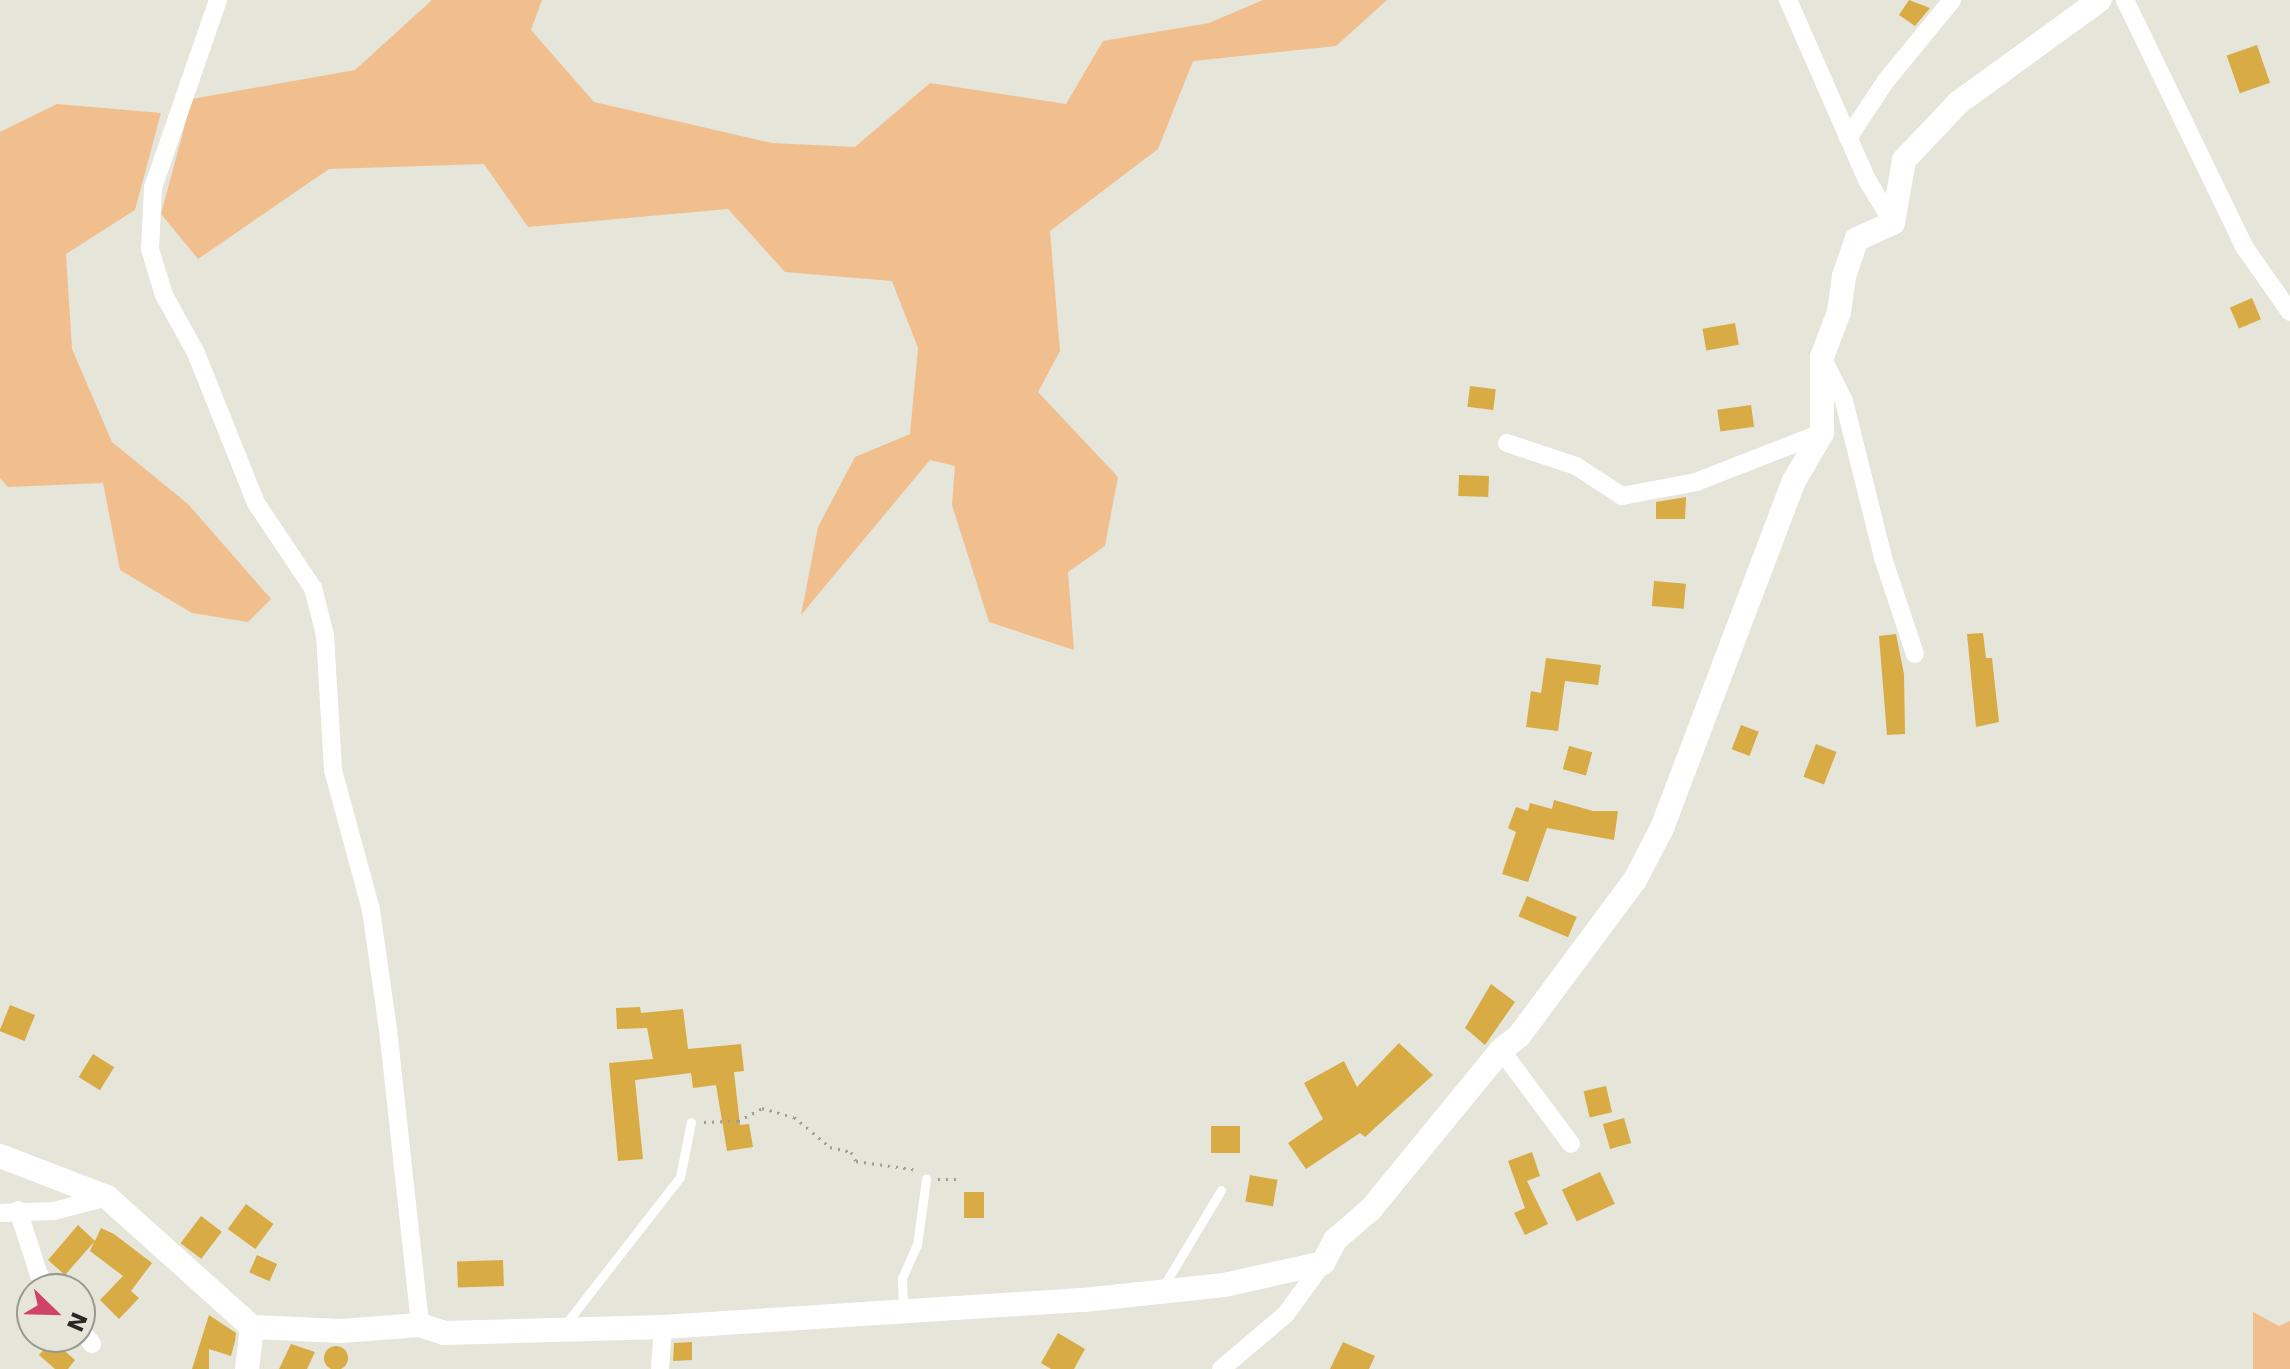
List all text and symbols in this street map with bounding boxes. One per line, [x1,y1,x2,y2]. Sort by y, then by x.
north arrow [16,1273,96,1353]
text: N [62,1308,92,1335]

